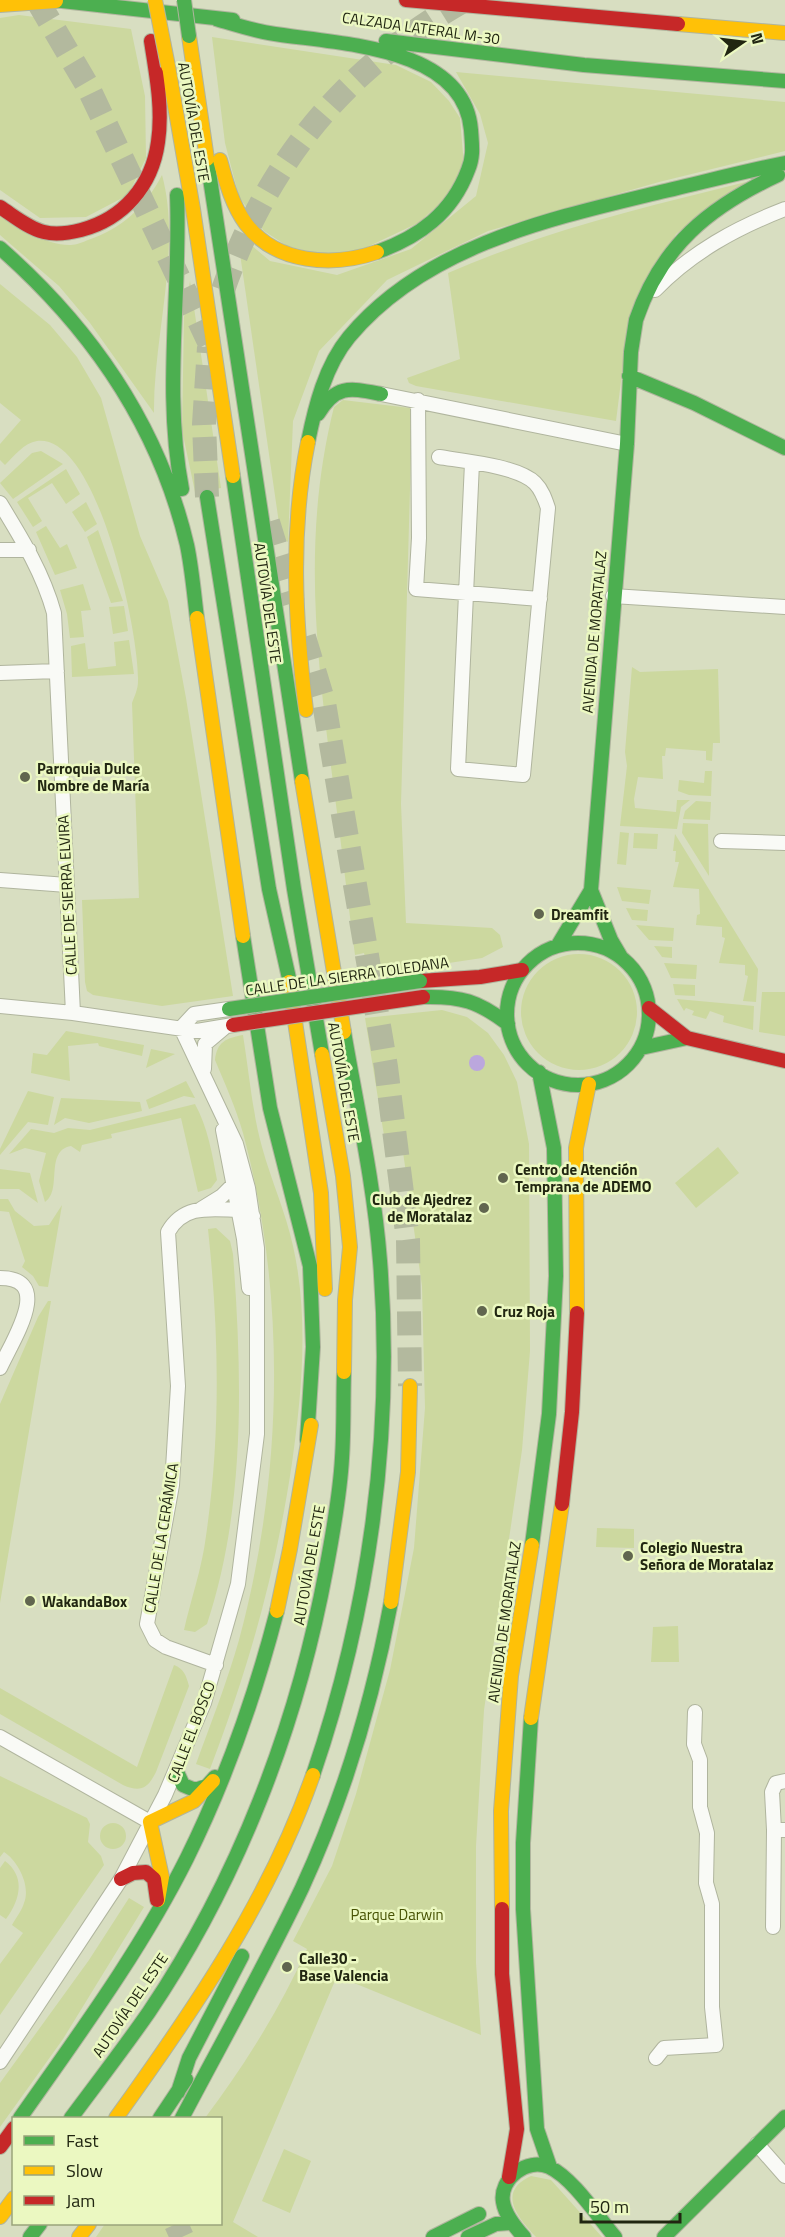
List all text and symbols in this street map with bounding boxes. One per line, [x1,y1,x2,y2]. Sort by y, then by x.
street label: CALZADA LATERAL M-30 [341,6,501,50]
north arrow [713,12,773,72]
text: N [745,30,771,47]
street label: AUTOVÍA DEL ESTE [172,60,216,184]
street label: AUTOVÍA DEL ESTE [248,541,288,665]
street label: AVENIDA DE MORATALAZ [575,550,613,714]
place label: Parroquia Dulce Nombre de María [37,757,150,797]
marker: Parroquia Dulce Nombre de María [18,770,32,784]
street label: CALLE DE SIERRA ELVIRA [51,814,83,976]
place label: Dreamfit [551,903,609,926]
marker: Dreamfit [532,907,546,921]
street label: CALLE DE LA SIERRA TOLEDANA [244,950,450,1002]
street label: AUTOVÍA DEL ESTE [322,1020,366,1144]
place label: Centro de Atención Temprana de ADEMO [515,1158,652,1198]
marker: Centro de Atención Temprana de ADEMO [496,1171,510,1185]
place label: Club de Ajedrez de Moratalaz [372,1188,472,1228]
marker: Club de Ajedrez de Moratalaz [477,1201,491,1215]
place label: Cruz Roja [494,1300,555,1323]
marker: Cruz Roja [475,1304,489,1318]
street label: CALLE DE LA CERÁMICA [138,1461,184,1615]
street label: AUTOVÍA DEL ESTE [287,1503,331,1627]
place label: Colegio Nuestra Señora de Moratalaz [640,1536,774,1576]
street label: AVENIDA DE MORATALAZ [481,1540,527,1704]
marker: Colegio Nuestra Señora de Moratalaz [621,1549,635,1563]
place label: WakandaBox [42,1590,127,1613]
marker: WakandaBox [23,1594,37,1608]
street label: CALLE EL BOSCO [161,1678,221,1786]
park label: Parque Darwin [350,1903,444,1926]
place label: Calle30 - Base Valencia [299,1947,389,1987]
street label: AUTOVÍA DEL ESTE [86,1948,174,2062]
marker: Calle30 - Base Valencia [280,1960,294,1974]
legend [12,2117,222,2225]
text: Fast [66,2127,99,2154]
text: Slow [66,2157,103,2184]
scale bar [581,2186,680,2224]
text: Jam [66,2187,95,2214]
text: 50 m [590,2193,629,2220]

